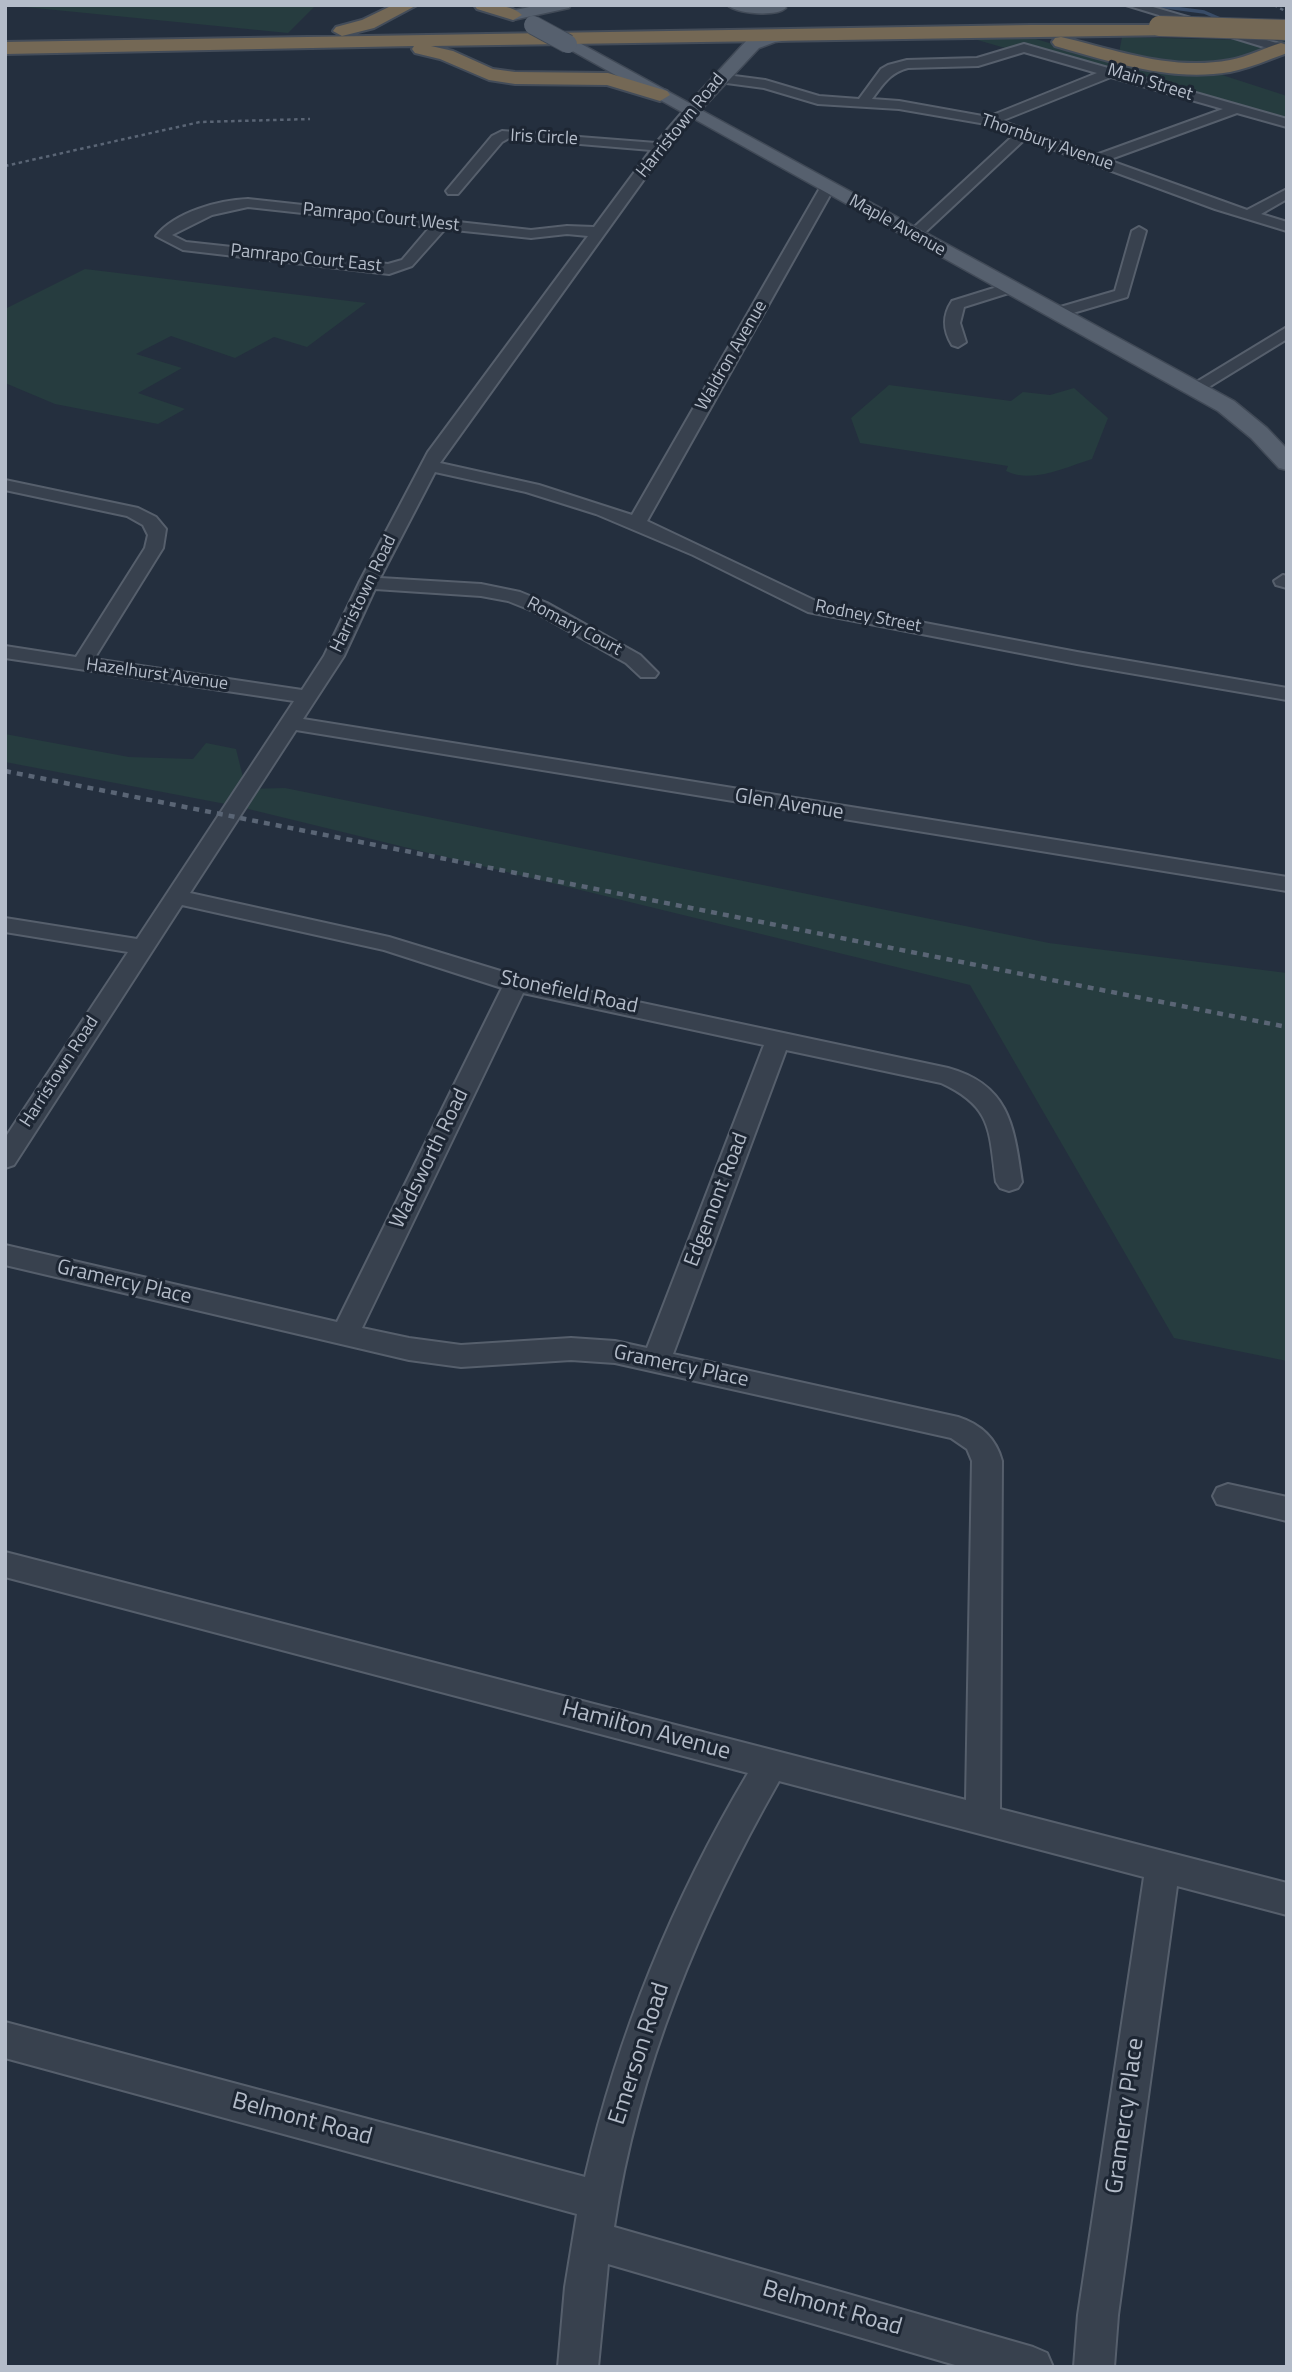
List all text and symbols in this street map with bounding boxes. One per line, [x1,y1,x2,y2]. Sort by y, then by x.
street label: Main Street [1105,60,1195,106]
street label: Harristown Road [632,69,730,183]
street label: Thornbury Avenue [978,110,1116,176]
street label: Iris Circle [510,125,578,151]
street label: Maple Avenue [845,191,949,261]
street label: Pamrapo Court West [302,199,460,237]
street label: Pamrapo Court East [229,240,383,278]
street label: Waldron Avenue [692,297,772,415]
street label: Harristown Road [326,532,402,656]
street label: Romary Court [523,593,625,661]
street label: Rodney Street [813,596,923,638]
street label: Hazelhurst Avenue [85,654,229,696]
street label: Glen Avenue [733,784,845,826]
street label: Stonefield Road [498,966,640,1020]
street label: Harristown Road [16,1012,104,1132]
street label: Wadsworth Road [385,1085,475,1233]
street label: Edgemont Road [680,1130,754,1270]
street label: Gramercy Place [54,1255,194,1311]
street label: Gramercy Place [611,1340,751,1394]
street label: Hamilton Avenue [559,1695,733,1767]
street label: Emerson Road [603,1979,677,2129]
street label: Gramercy Place [1101,2036,1151,2196]
street label: Belmont Road [229,2087,375,2153]
street label: Belmont Road [759,2275,905,2343]

